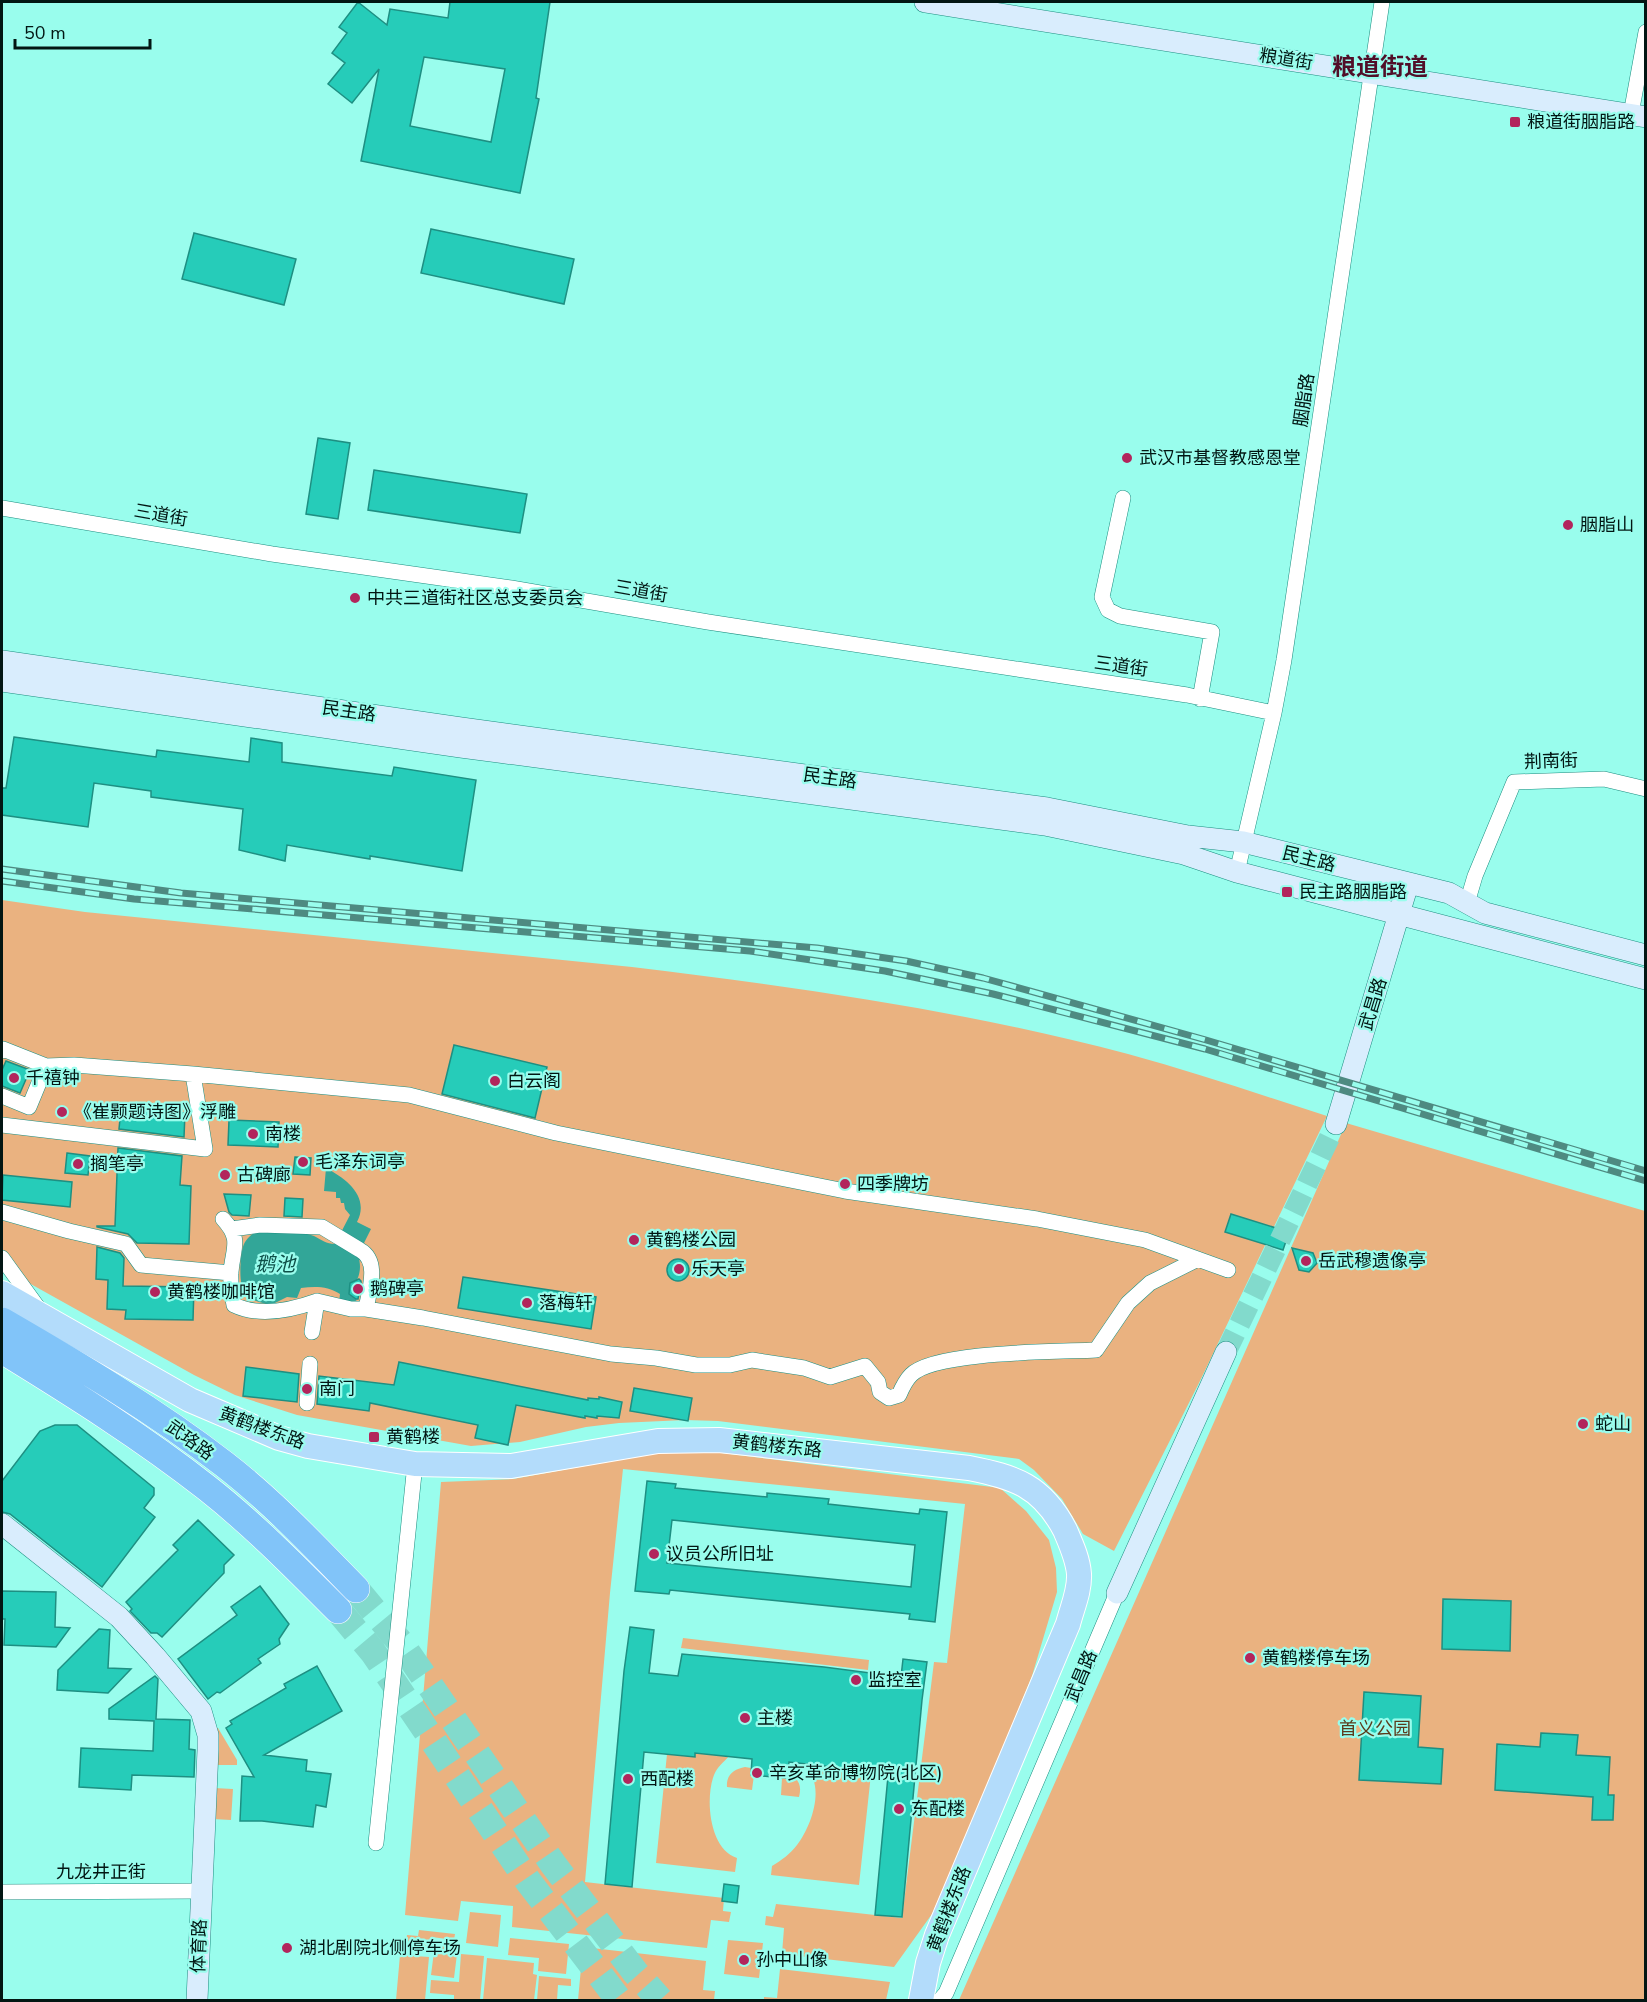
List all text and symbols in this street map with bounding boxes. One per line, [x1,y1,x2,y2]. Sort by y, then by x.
scale bar [15,12,150,50]
text: 50 m [24,21,66,45]
street label: 粮道街 [1257,43,1315,75]
district label: 粮道街道 [1332,51,1428,83]
place label: 粮道街胭脂路 [1527,110,1635,134]
marker: 粮道街胭脂路 [1508,115,1522,129]
street label: 胭脂路 [1288,372,1320,428]
place label: 武汉市基督教感恩堂 [1139,446,1301,470]
marker: 武汉市基督教感恩堂 [1120,451,1134,465]
street label: 三道街 [132,498,190,532]
place label: 胭脂山 [1580,513,1634,537]
marker: 胭脂山 [1561,518,1575,532]
street label: 三道街 [612,574,670,608]
place label: 中共三道街社区总支委员会 [367,586,583,610]
marker: 中共三道街社区总支委员会 [348,591,362,605]
street label: 三道街 [1093,650,1149,682]
street label: 民主路 [321,695,377,727]
street label: 荆南街 [1524,748,1578,774]
street label: 民主路 [802,762,858,794]
street label: 民主路 [1280,841,1338,877]
place label: 民主路胭脂路 [1299,880,1407,904]
marker: 民主路胭脂路 [1280,885,1294,899]
street label: 武昌路 [1354,975,1392,1033]
place label: 千禧钟 [26,1066,80,1090]
place label: 白云阁 [507,1069,561,1093]
marker: 千禧钟 [7,1071,21,1085]
marker: 白云阁 [488,1074,502,1088]
place label: 《崔颢题诗图》浮雕 [74,1100,236,1124]
marker: 《崔颢题诗图》浮雕 [55,1105,69,1119]
place label: 南楼 [265,1122,301,1146]
marker: 南楼 [246,1127,260,1141]
place label: 毛泽东词亭 [315,1150,405,1174]
place label: 搁笔亭 [90,1152,144,1176]
marker: 毛泽东词亭 [296,1155,310,1169]
marker: 搁笔亭 [71,1157,85,1171]
place label: 古碑廊 [237,1163,291,1187]
marker: 古碑廊 [218,1168,232,1182]
place label: 四季牌坊 [857,1172,929,1196]
marker: 四季牌坊 [838,1177,852,1191]
place label: 黄鹤楼公园 [646,1228,736,1252]
marker: 黄鹤楼公园 [627,1233,641,1247]
place label: 岳武穆遗像亭 [1318,1249,1426,1273]
water label: 鹅池 [255,1251,297,1278]
marker: 岳武穆遗像亭 [1299,1254,1313,1268]
place label: 乐天亭 [691,1257,745,1281]
marker: 乐天亭 [672,1262,686,1276]
place label: 鹅碑亭 [370,1277,424,1301]
place label: 黄鹤楼咖啡馆 [167,1280,275,1304]
marker: 鹅碑亭 [351,1282,365,1296]
marker: 黄鹤楼咖啡馆 [148,1285,162,1299]
place label: 落梅轩 [539,1291,593,1315]
marker: 落梅轩 [520,1296,534,1310]
place label: 南门 [319,1377,355,1401]
marker: 南门 [300,1382,314,1396]
street label: 黄鹤楼东路 [216,1401,308,1455]
place label: 蛇山 [1595,1412,1631,1436]
street label: 武珞路 [161,1414,219,1466]
marker: 蛇山 [1576,1417,1590,1431]
place label: 黄鹤楼 [386,1425,440,1449]
street label: 黄鹤楼东路 [731,1429,823,1463]
marker: 黄鹤楼 [367,1430,381,1444]
place label: 议员公所旧址 [666,1542,774,1566]
marker: 议员公所旧址 [647,1547,661,1561]
street label: 武昌路 [1059,1646,1103,1706]
place label: 黄鹤楼停车场 [1262,1646,1370,1670]
marker: 黄鹤楼停车场 [1243,1651,1257,1665]
place label: 监控室 [868,1668,922,1692]
marker: 监控室 [849,1673,863,1687]
place label: 主楼 [757,1706,793,1730]
marker: 主楼 [738,1711,752,1725]
park label: 首义公园 [1339,1717,1411,1741]
place label: 辛亥革命博物院(北区) [769,1761,942,1785]
marker: 辛亥革命博物院(北区) [750,1766,764,1780]
place label: 西配楼 [640,1767,694,1791]
marker: 西配楼 [621,1772,635,1786]
place label: 东配楼 [911,1797,965,1821]
marker: 东配楼 [892,1802,906,1816]
street label: 九龙井正街 [56,1860,146,1884]
street label: 黄鹤楼东路 [922,1863,976,1955]
street label: 体育路 [186,1919,212,1973]
place label: 湖北剧院北侧停车场 [299,1936,461,1960]
marker: 湖北剧院北侧停车场 [280,1941,294,1955]
place label: 孙中山像 [756,1948,828,1972]
marker: 孙中山像 [737,1953,751,1967]

